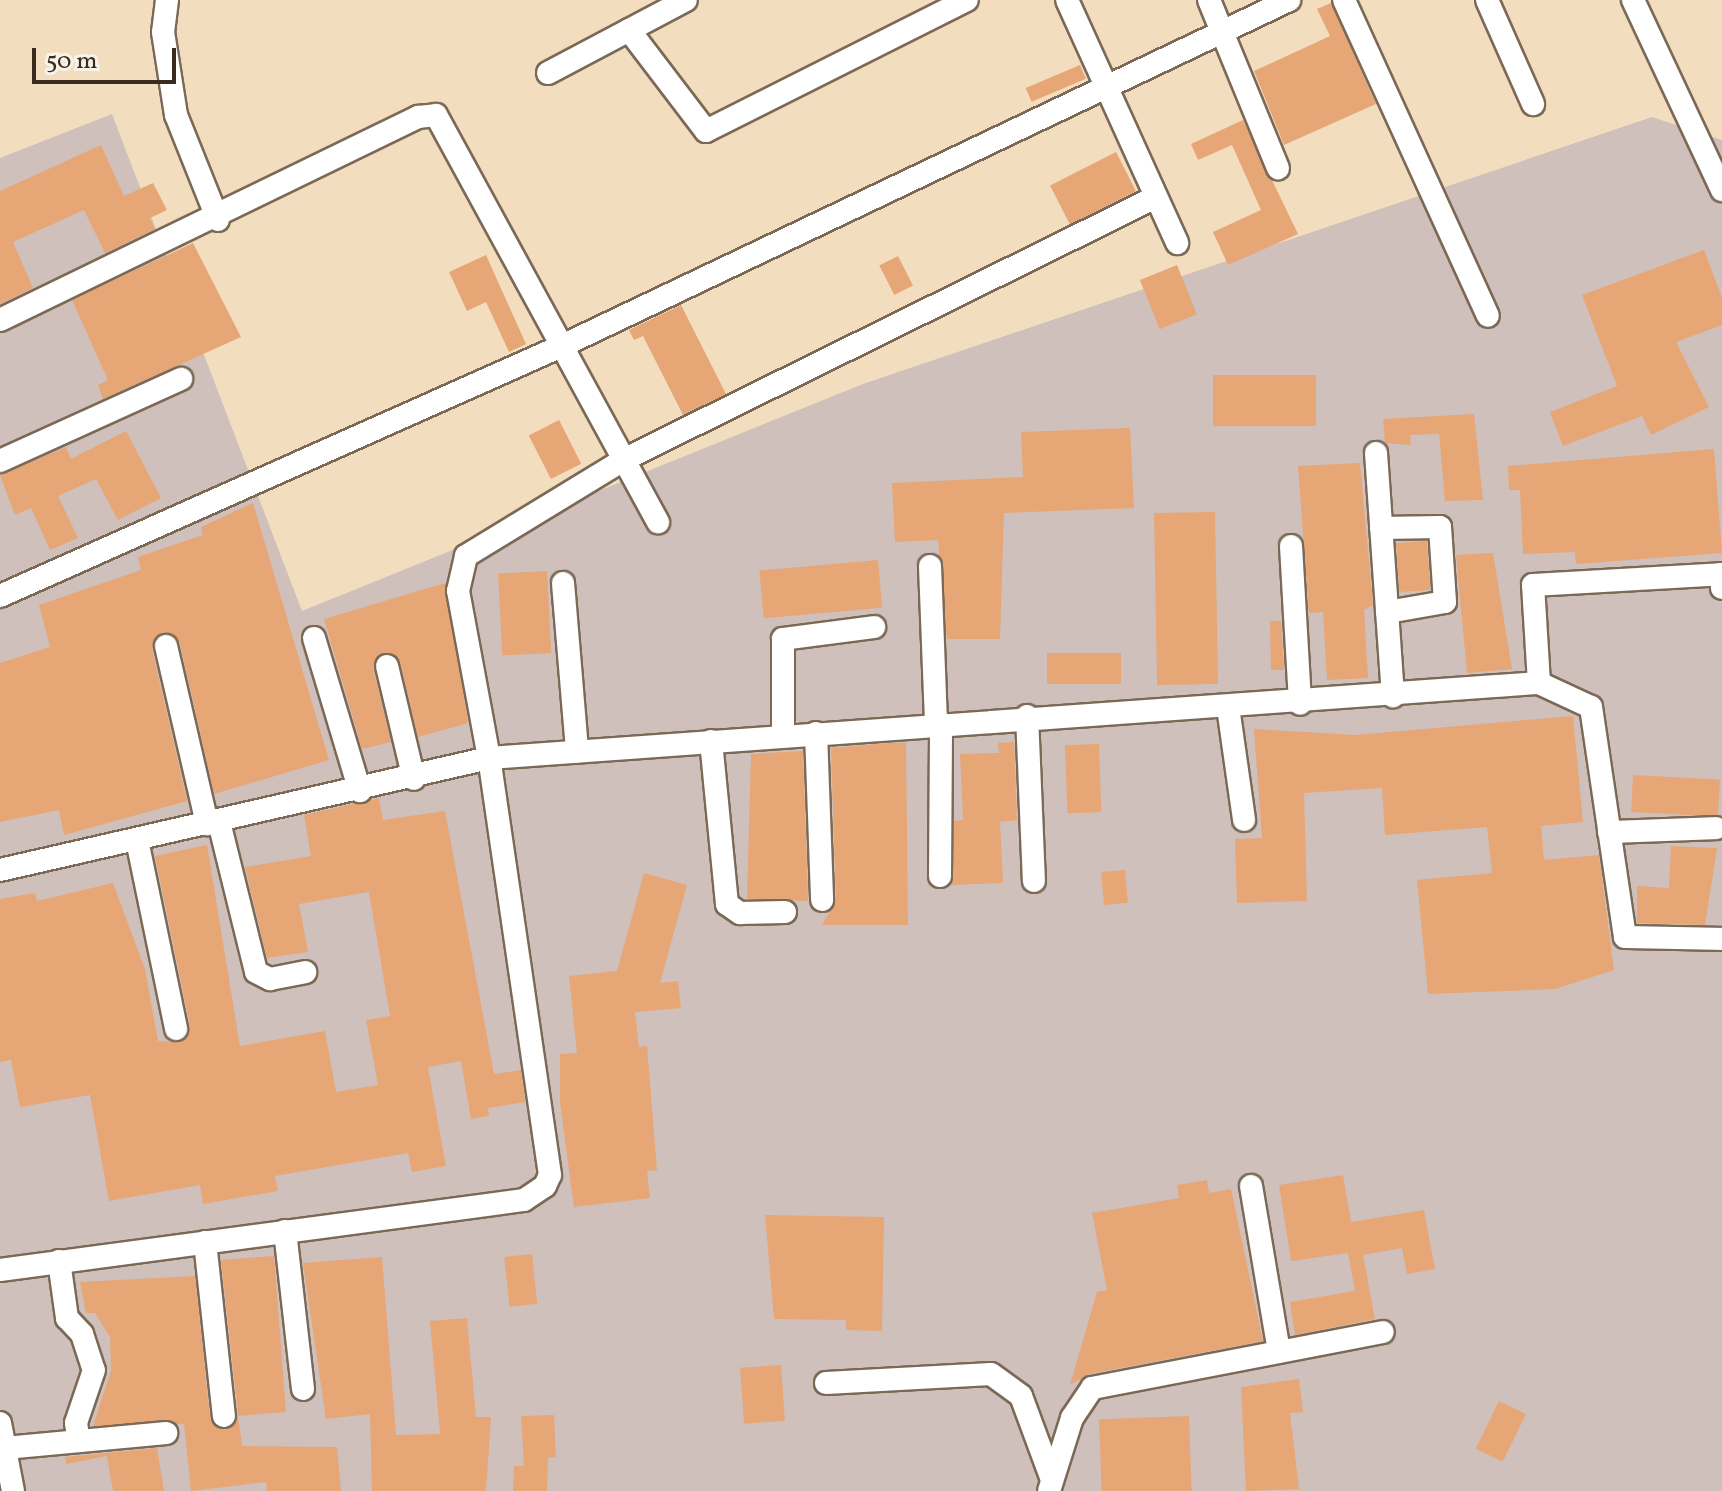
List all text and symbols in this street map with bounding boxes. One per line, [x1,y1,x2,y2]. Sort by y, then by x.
scale bar [36,32,180,82]
text: 50 m [46,45,98,79]

